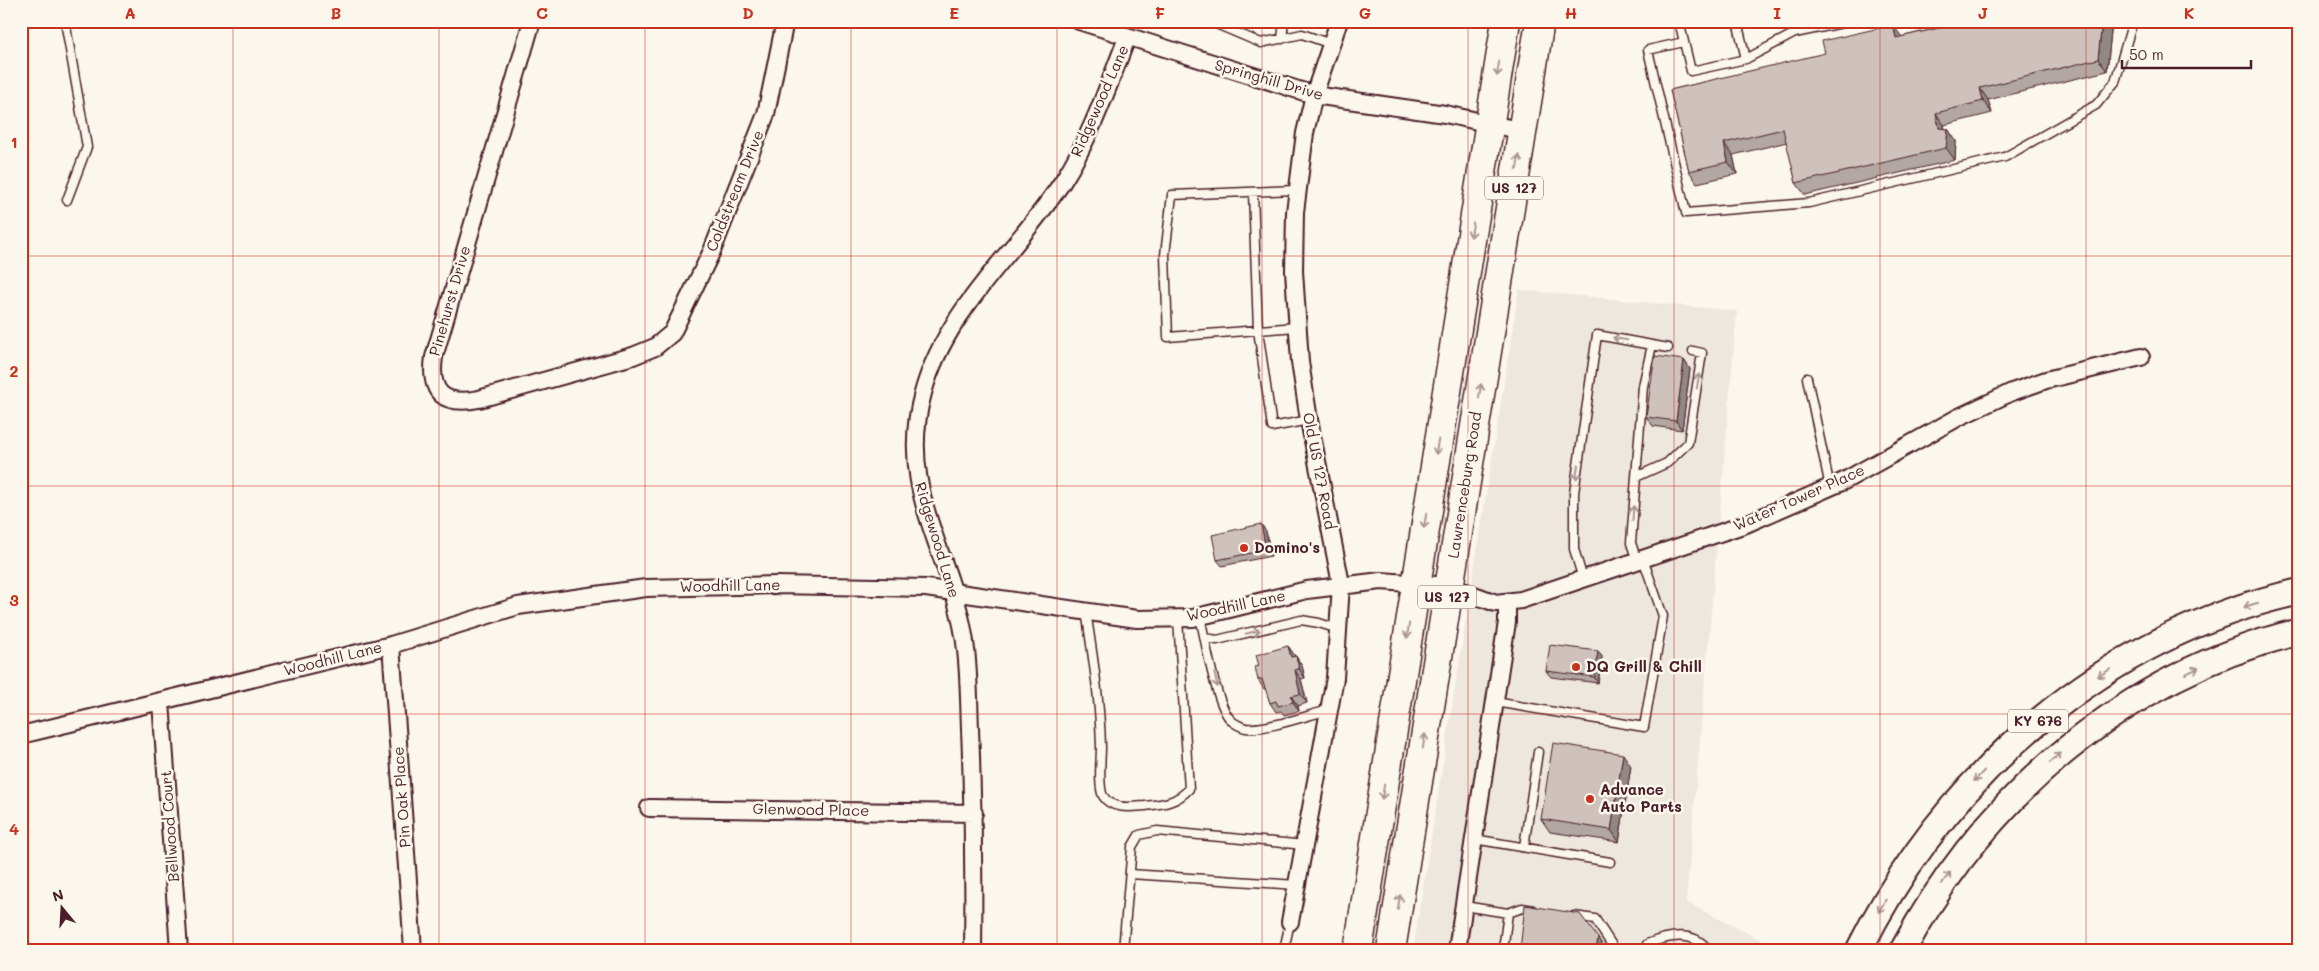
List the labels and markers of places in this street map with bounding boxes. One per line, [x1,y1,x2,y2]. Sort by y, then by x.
place label: Domino's [1254,537,1320,557]
marker: Domino's [1238,542,1250,554]
place label: DQ Grill & Chill [1586,656,1702,676]
marker: DQ Grill & Chill [1570,661,1582,673]
place label: Advance Auto Parts [1600,779,1682,816]
marker: Advance Auto Parts [1584,793,1596,805]

